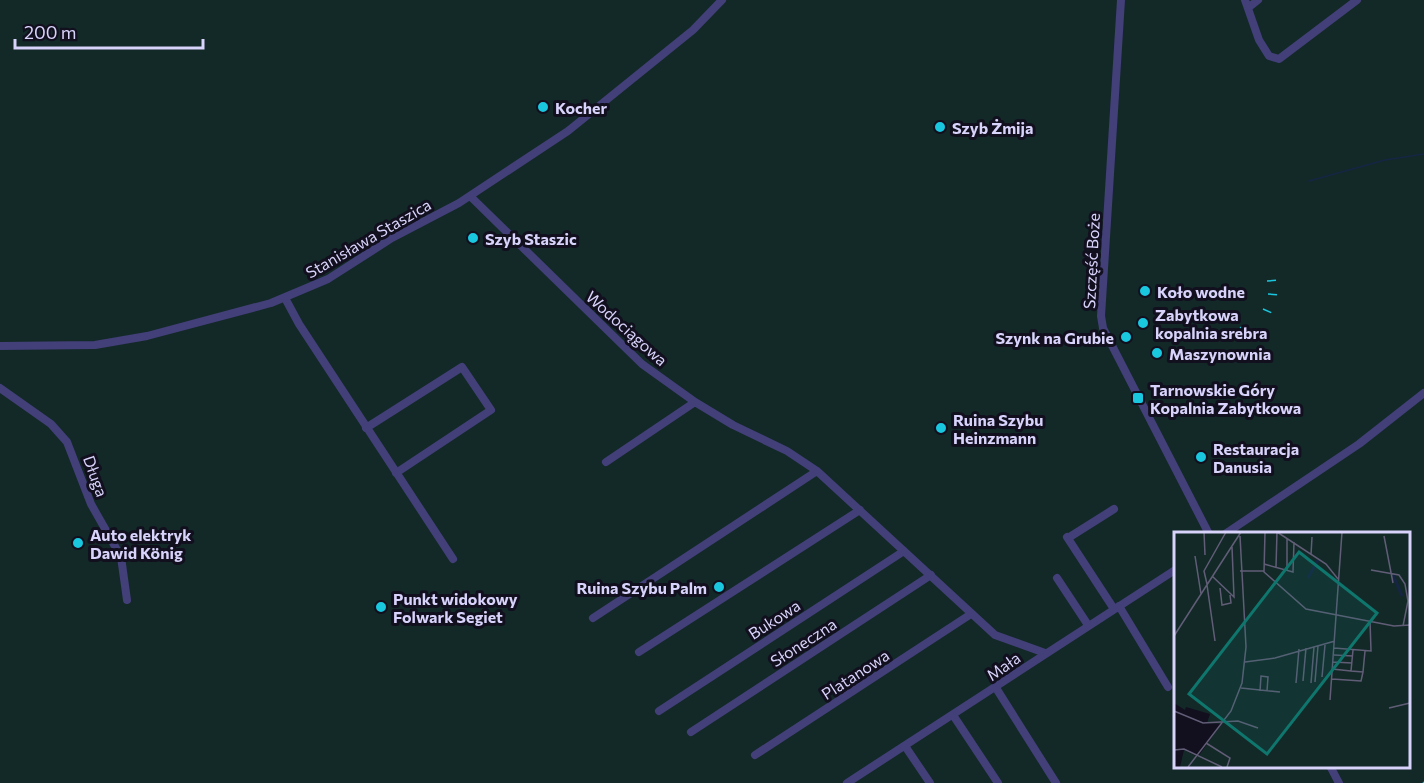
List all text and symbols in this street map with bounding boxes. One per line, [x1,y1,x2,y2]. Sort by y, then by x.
scale bar [15,12,202,50]
text: 200 m [24,21,77,43]
place label: Kocher [555,98,607,117]
marker: Kocher [536,100,550,114]
place label: Szyb Żmija [952,118,1033,137]
marker: Szyb Żmija [933,120,947,134]
street label: Stanisława Staszica [302,194,434,282]
street label: Szczęść Boże [1079,213,1103,309]
place label: Szyb Staszic [485,229,577,248]
marker: Szyb Staszic [466,231,480,245]
place label: Koło wodne [1157,282,1245,301]
marker: Koło wodne [1138,284,1152,298]
street label: Wodociągowa [582,287,672,369]
place label: Zabytkowa kopalnia srebra [1155,305,1267,342]
marker: Zabytkowa kopalnia srebra [1136,316,1150,330]
place label: Szynk na Grubie [995,328,1114,347]
marker: Szynk na Grubie [1119,330,1133,344]
place label: Maszynownia [1169,344,1271,363]
marker: Maszynownia [1150,346,1164,360]
place label: Tarnowskie Góry Kopalnia Zabytkowa [1150,380,1301,417]
marker: Tarnowskie Góry Kopalnia Zabytkowa [1131,391,1145,405]
place label: Ruina Szybu Heinzmann [953,410,1043,447]
marker: Ruina Szybu Heinzmann [934,421,948,435]
place label: Restauracja Danusia [1213,439,1299,476]
marker: Restauracja Danusia [1194,450,1208,464]
street label: Długa [80,453,112,499]
place label: Auto elektryk Dawid König [90,525,192,562]
inset map [1174,532,1409,768]
marker: Auto elektryk Dawid König [71,536,85,550]
place label: Ruina Szybu Palm [576,578,707,597]
marker: Ruina Szybu Palm [712,580,726,594]
place label: Punkt widokowy Folwark Segiet [393,589,518,626]
street label: Bukowa [745,595,803,643]
marker: Punkt widokowy Folwark Segiet [374,600,388,614]
street label: Słoneczna [766,614,840,670]
street label: Platanowa [818,645,892,703]
street label: Mała [983,648,1023,684]

